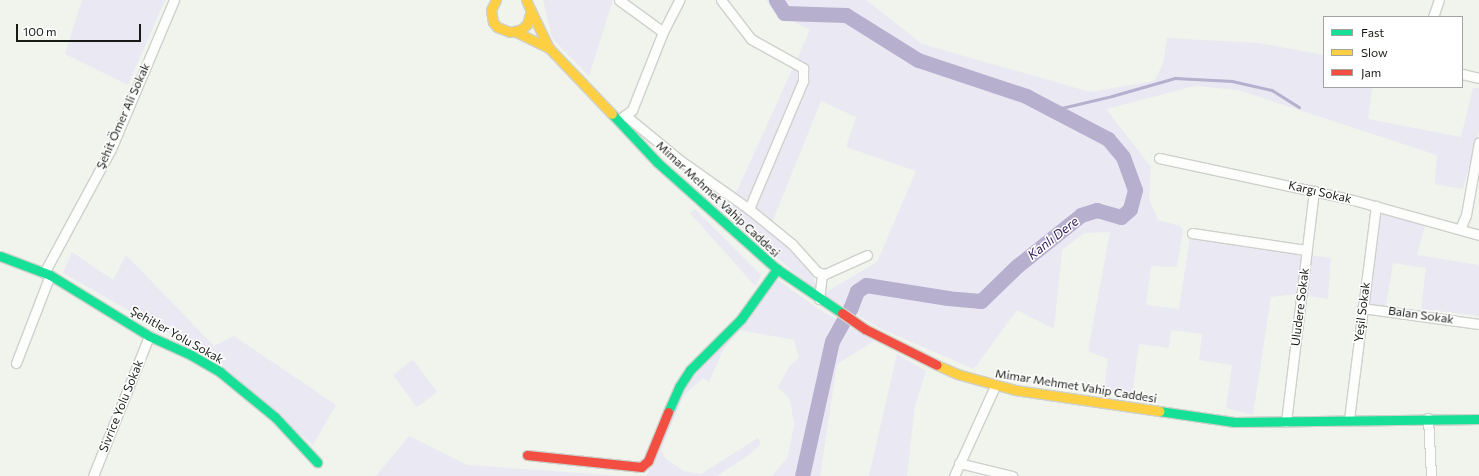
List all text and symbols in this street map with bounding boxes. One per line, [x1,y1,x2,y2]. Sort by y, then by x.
scale bar [18,16,143,42]
legend [1323,16,1463,88]
text: 100 m [23,24,57,38]
text: Fast [1361,25,1384,39]
text: Slow [1361,45,1388,59]
street label: Şehit Ömer Ali Sokak [93,61,153,171]
text: Jam [1361,65,1381,79]
street label: Mimar Mehmet Vahip Caddesi [653,138,783,260]
street label: Kargı Sokak [1287,178,1353,206]
water label: Kanlı Dere [1024,213,1082,263]
street label: Uludere Sokak [1288,267,1312,347]
street label: Yeşil Sokak [1351,281,1373,343]
street label: Şehitler Yolu Sokak [128,303,226,367]
street label: Balan Sokak [1387,303,1455,327]
street label: Sivrice Yolu Sokak [96,358,146,454]
street label: Mimar Mehmet Vahip Caddesi [994,366,1158,406]

